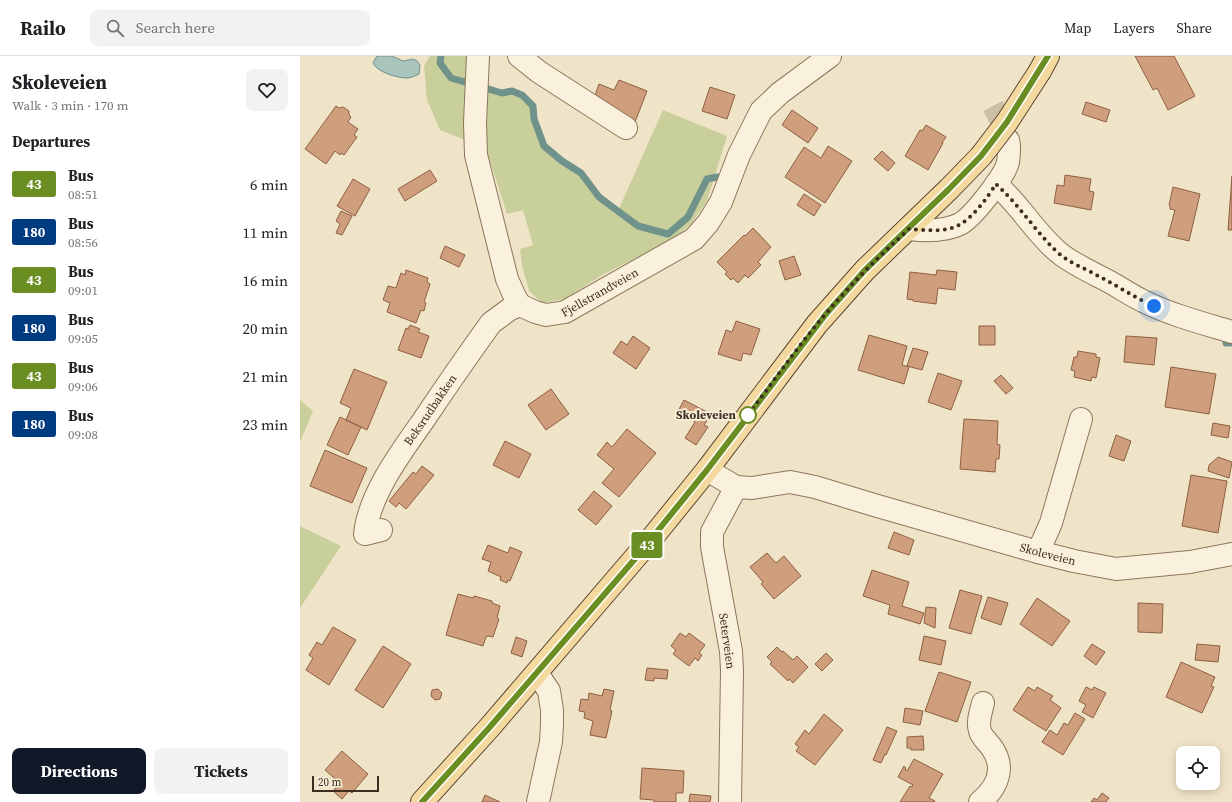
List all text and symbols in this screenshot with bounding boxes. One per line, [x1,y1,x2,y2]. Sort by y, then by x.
search box [90,10,370,46]
text: Railo [20,15,66,41]
icon: search [104,17,126,39]
text: Search here [136,17,215,38]
text: Map [1064,18,1091,38]
text: Layers [1113,18,1155,38]
text: Share [1177,18,1212,38]
text: Skoleveien [12,69,107,95]
button: heart [246,69,288,111]
text: Walk · 3 min · 170 m [12,97,128,114]
text: Departures [12,131,90,152]
text: Bus [68,165,94,186]
text: 43 [26,174,42,194]
text: 6 min [250,174,288,195]
text: 08:51 [68,186,98,203]
text: Bus [68,213,94,234]
text: 180 [23,222,45,242]
text: 11 min [242,222,288,243]
text: 08:56 [68,234,98,251]
text: Bus [68,261,94,282]
street label: Fjellstrandveien [558,264,641,321]
text: 43 [26,270,42,290]
text: 16 min [242,270,288,291]
text: 09:01 [68,282,98,299]
your location [1144,296,1164,316]
text: Bus [68,309,94,330]
text: 180 [23,318,45,338]
text: 20 min [242,318,288,339]
text: 09:05 [68,330,98,347]
text: Bus [68,357,94,378]
text: 43 [26,366,42,386]
text: 21 min [242,366,288,387]
street label: Beksrudbakken [400,371,460,449]
text: 09:06 [68,378,98,395]
text: Bus [68,405,94,426]
marker: Skoleveien [739,406,757,424]
place label: Skoleveien [676,407,737,423]
text: 180 [23,414,45,434]
text: 23 min [242,414,288,435]
text: 09:08 [68,426,98,443]
line badge: 43 [629,532,665,558]
text: 43 [639,535,655,555]
street label: Skoleveien [1018,539,1078,569]
street label: Seterveien [715,612,739,670]
map controls [1176,746,1220,790]
button: locate [1176,746,1220,790]
button: Directions [12,748,146,794]
button: Tickets [154,748,288,794]
scale bar [312,774,379,793]
text: 20 m [318,775,341,790]

